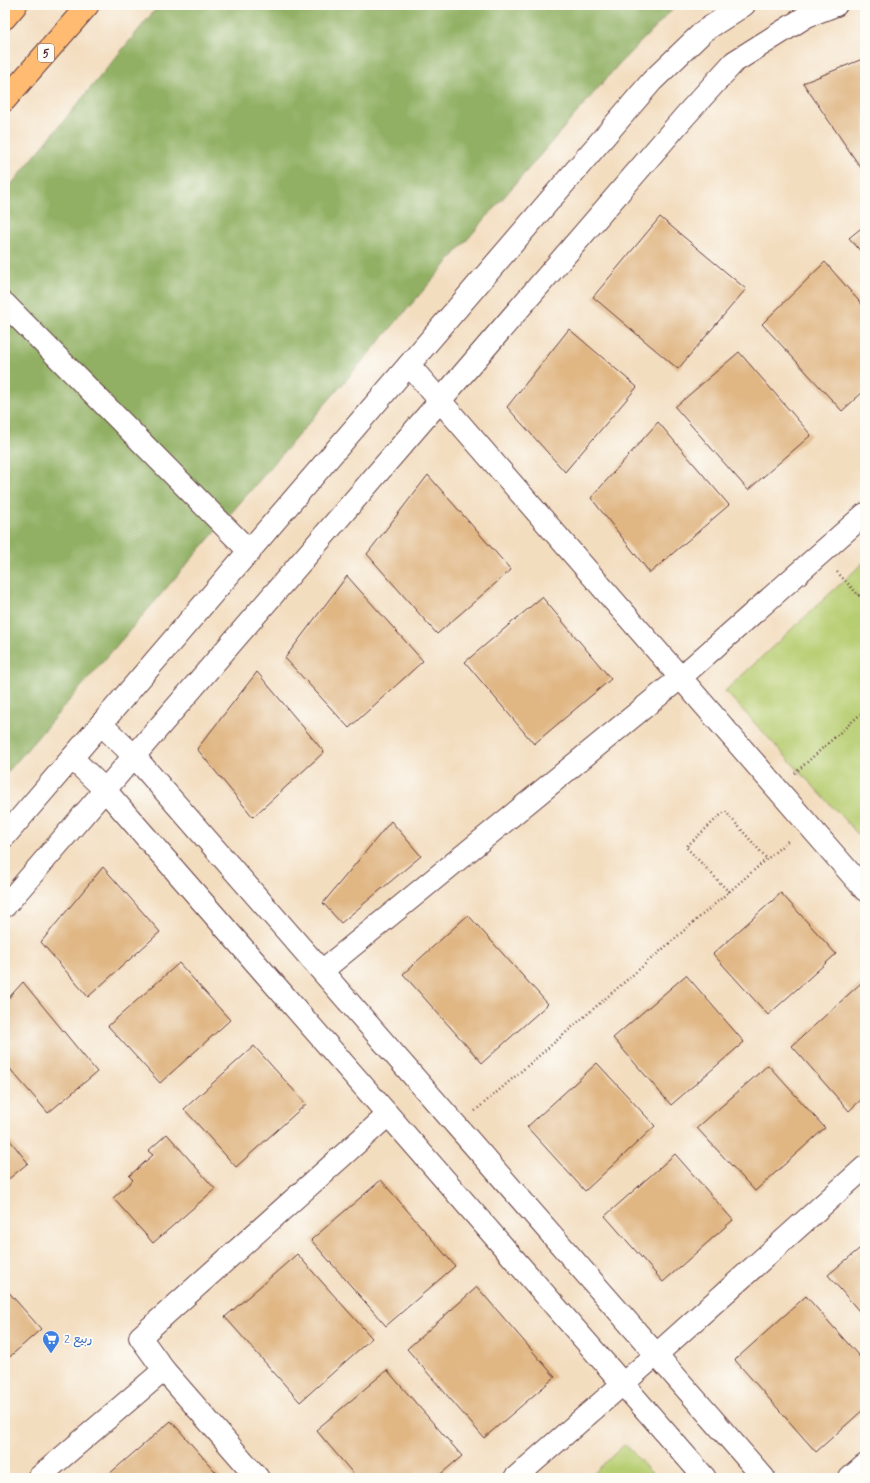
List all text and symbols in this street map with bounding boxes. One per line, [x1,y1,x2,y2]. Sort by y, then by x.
road number: 5 [38,44,54,62]
supermarket icon: ربيع 2 [41,1329,61,1354]
place label: ربيع 2 [64,1332,92,1348]

